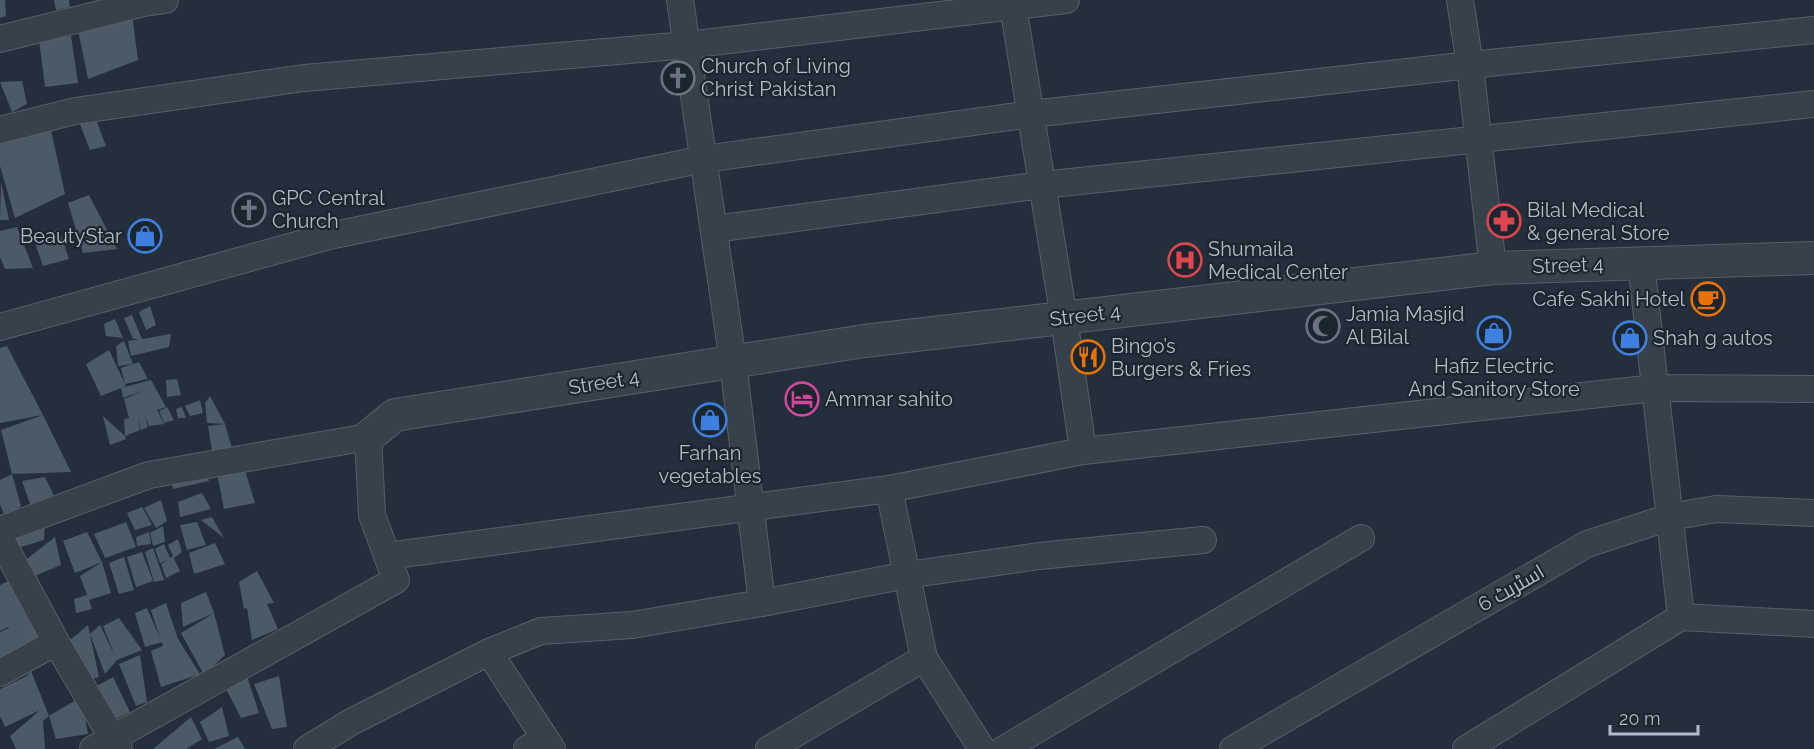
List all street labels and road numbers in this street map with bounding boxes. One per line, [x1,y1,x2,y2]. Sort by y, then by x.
street label: Street 4 [1532,252,1604,278]
street label: Street 4 [1048,299,1122,331]
street label: Street 4 [567,365,641,399]
street label: اسٹریٹ 6 [1474,559,1548,617]

